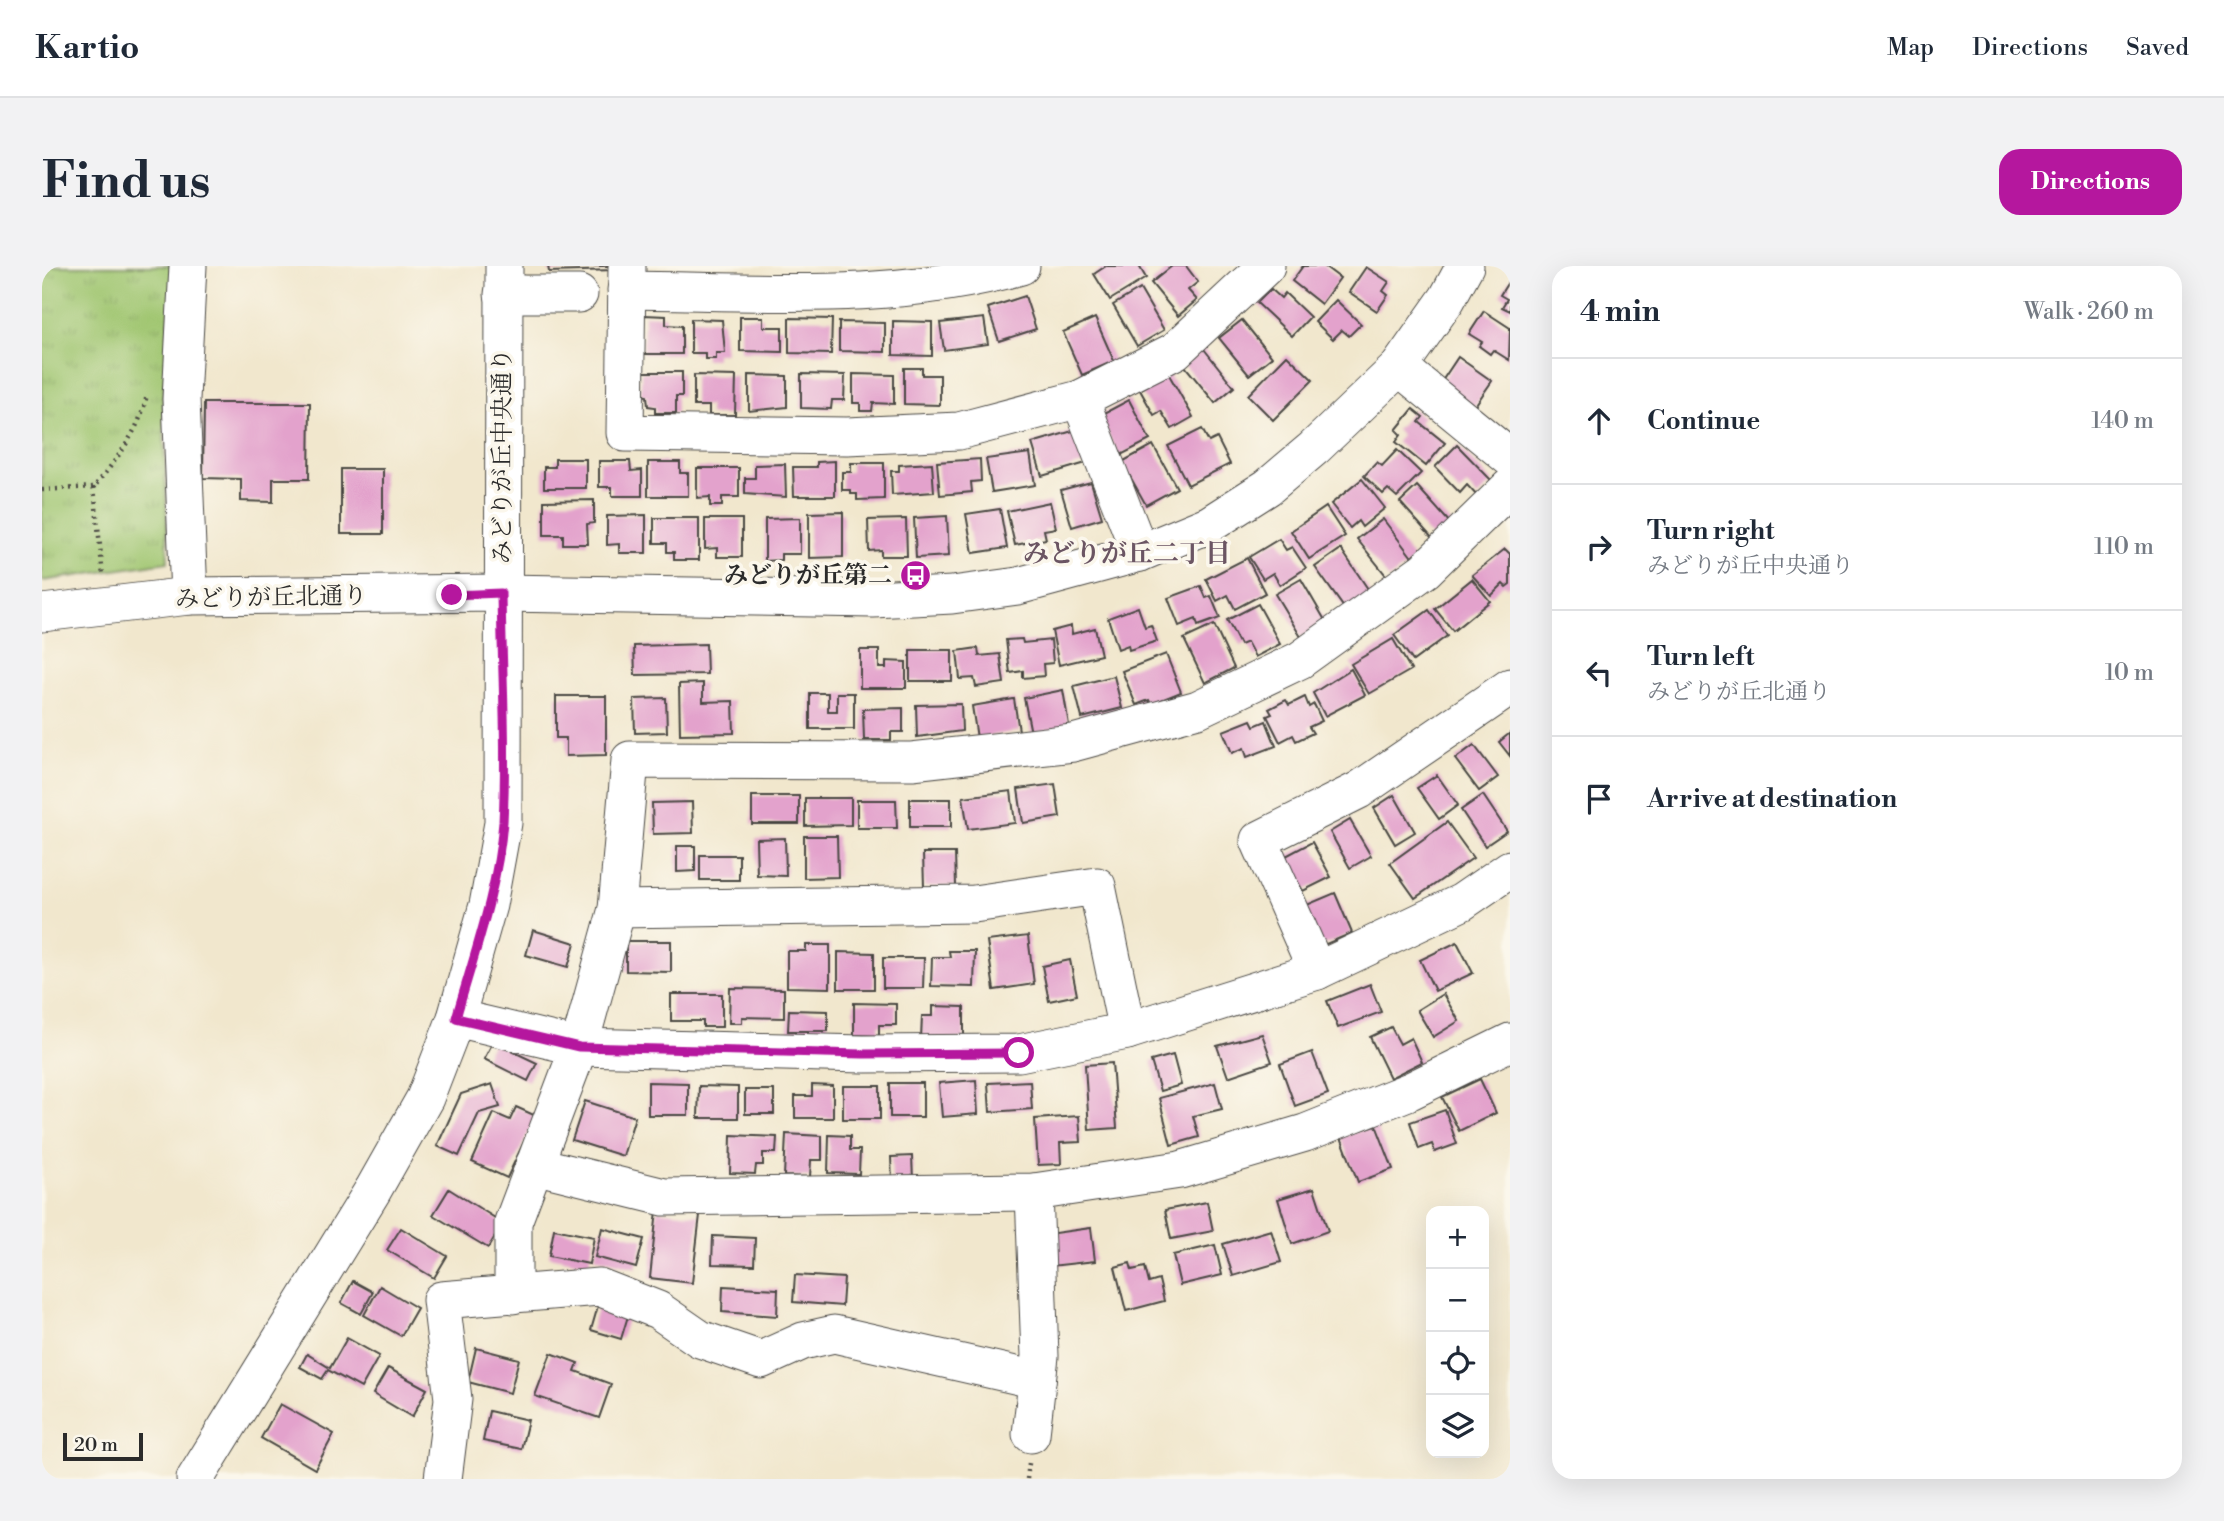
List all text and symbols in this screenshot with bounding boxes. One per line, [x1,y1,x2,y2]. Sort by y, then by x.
text: Kartio [35,28,139,69]
text: Map [1887,33,1934,63]
text: Directions [1972,33,2088,63]
text: Saved [2126,33,2189,63]
button: Directions [1999,149,2182,215]
text: Find us [42,152,211,213]
text: 4 min [1580,293,1660,331]
text: Walk · 260 m [2024,298,2154,326]
street label: みどりが丘中央通り [488,348,518,564]
icon: ahead [1580,402,1618,440]
text: Continue [1647,405,1760,437]
text: 140 m [2091,407,2154,435]
text: Turn right [1647,515,1775,547]
icon: right [1580,528,1618,566]
text: 110 m [2094,533,2154,561]
district label: みどりが丘二丁目 [1023,538,1231,570]
text: みどりが丘中央通り [1647,552,1854,580]
bus stop icon: みどりが丘第二 [898,558,932,592]
place label: みどりが丘第二 [724,561,892,591]
route end [436,579,467,610]
street label: みどりが丘北通り [175,581,367,615]
text: Turn left [1647,641,1755,673]
icon: left [1580,654,1618,692]
text: 10 m [2105,659,2154,687]
text: みどりが丘北通り [1647,678,1831,706]
icon: arrive [1580,780,1618,818]
text: Arrive at destination [1647,783,1897,815]
route start [1003,1037,1034,1068]
map controls [1426,1206,1489,1458]
button: + [1426,1206,1489,1269]
button: − [1426,1269,1489,1332]
button: locate [1426,1332,1489,1395]
button: layers [1426,1395,1489,1458]
scale bar [63,1430,144,1462]
text: 20 m [74,1433,118,1457]

